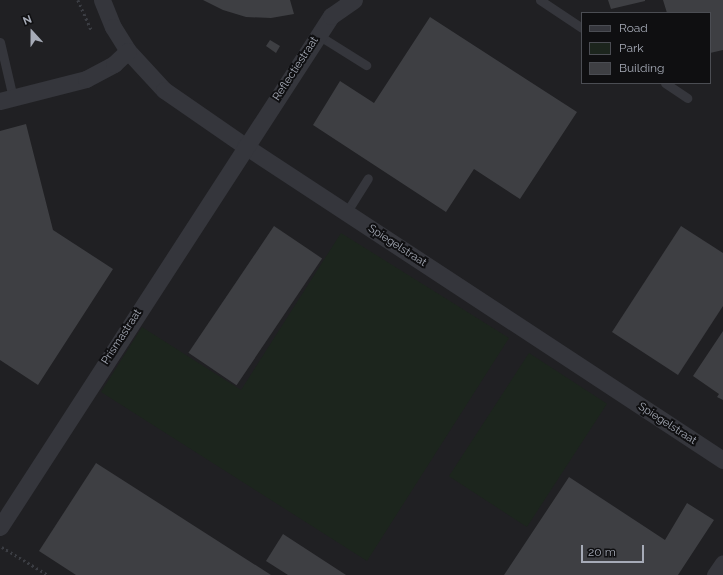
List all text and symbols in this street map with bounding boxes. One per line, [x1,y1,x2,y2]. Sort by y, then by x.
north arrow [12,12,52,52]
legend [581,12,711,84]
text: N [21,13,34,28]
text: Road [619,21,648,35]
street label: Reflectiestraat [271,35,321,103]
text: Park [619,41,644,55]
text: Building [619,61,665,75]
street label: Spiegelstraat [365,222,429,270]
street label: Prismastraat [99,307,145,367]
street label: Spiegelstraat [635,400,699,448]
scale bar [583,537,646,563]
text: 20 m [588,545,616,559]

